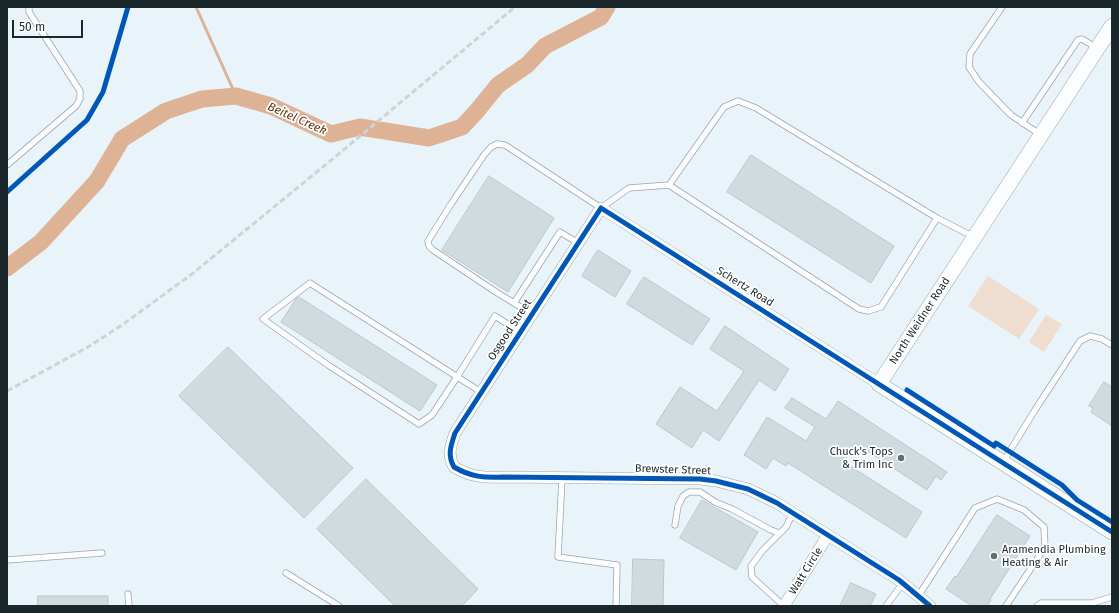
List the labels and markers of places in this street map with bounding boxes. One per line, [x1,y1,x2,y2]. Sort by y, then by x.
place label: Chuck's Tops & Trim Inc [830,445,893,471]
marker: Chuck's Tops & Trim Inc [896,453,906,463]
place label: Aramendia Plumbing Heating & Air [1002,543,1106,569]
marker: Aramendia Plumbing Heating & Air [989,551,999,561]

